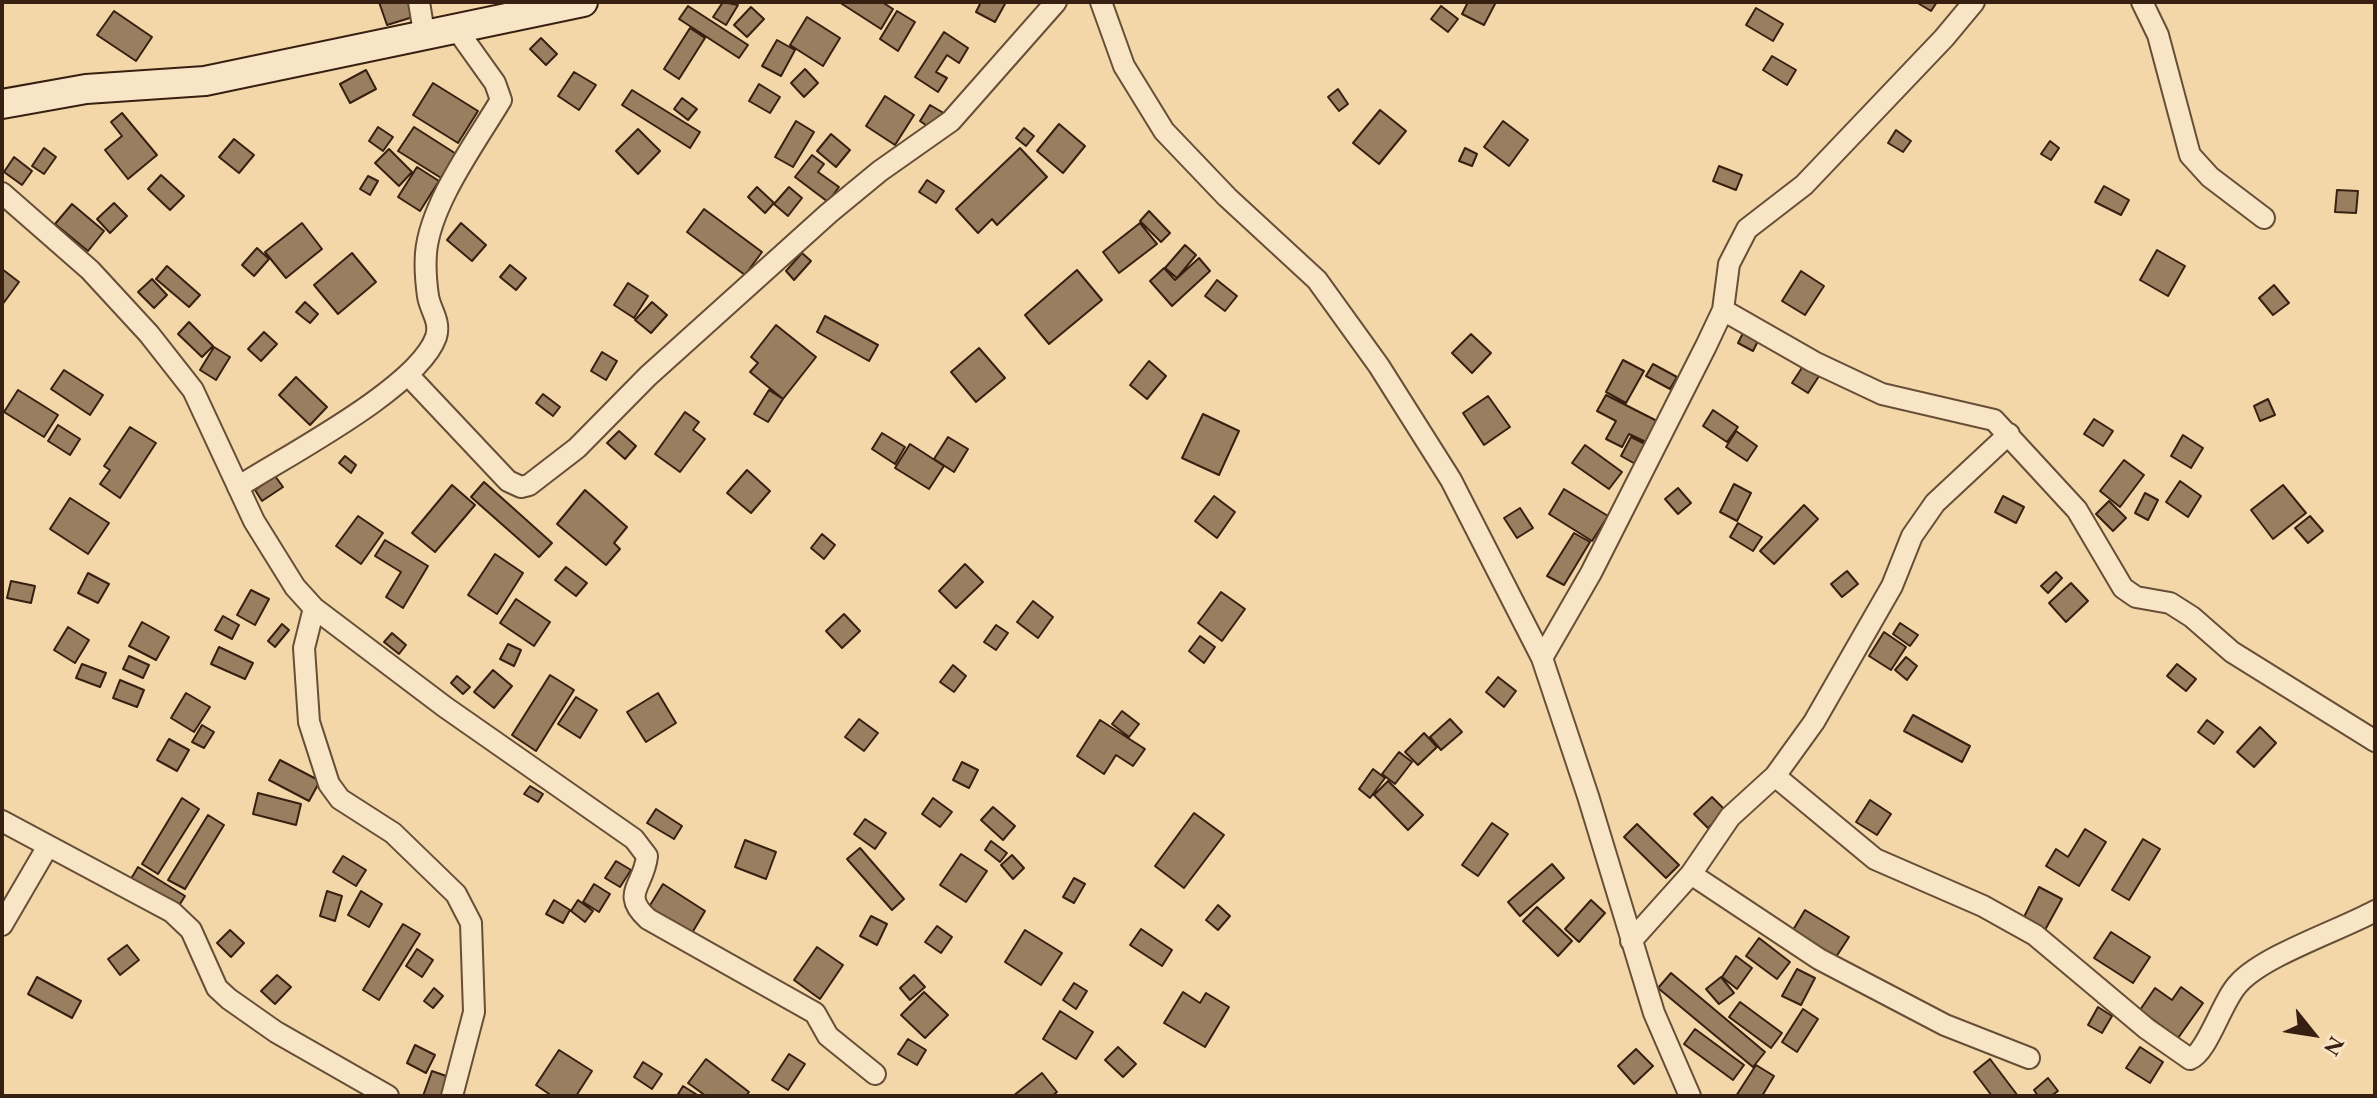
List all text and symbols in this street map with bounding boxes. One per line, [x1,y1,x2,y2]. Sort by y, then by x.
north arrow [2273,994,2353,1074]
text: N [2317,1031,2351,1061]

